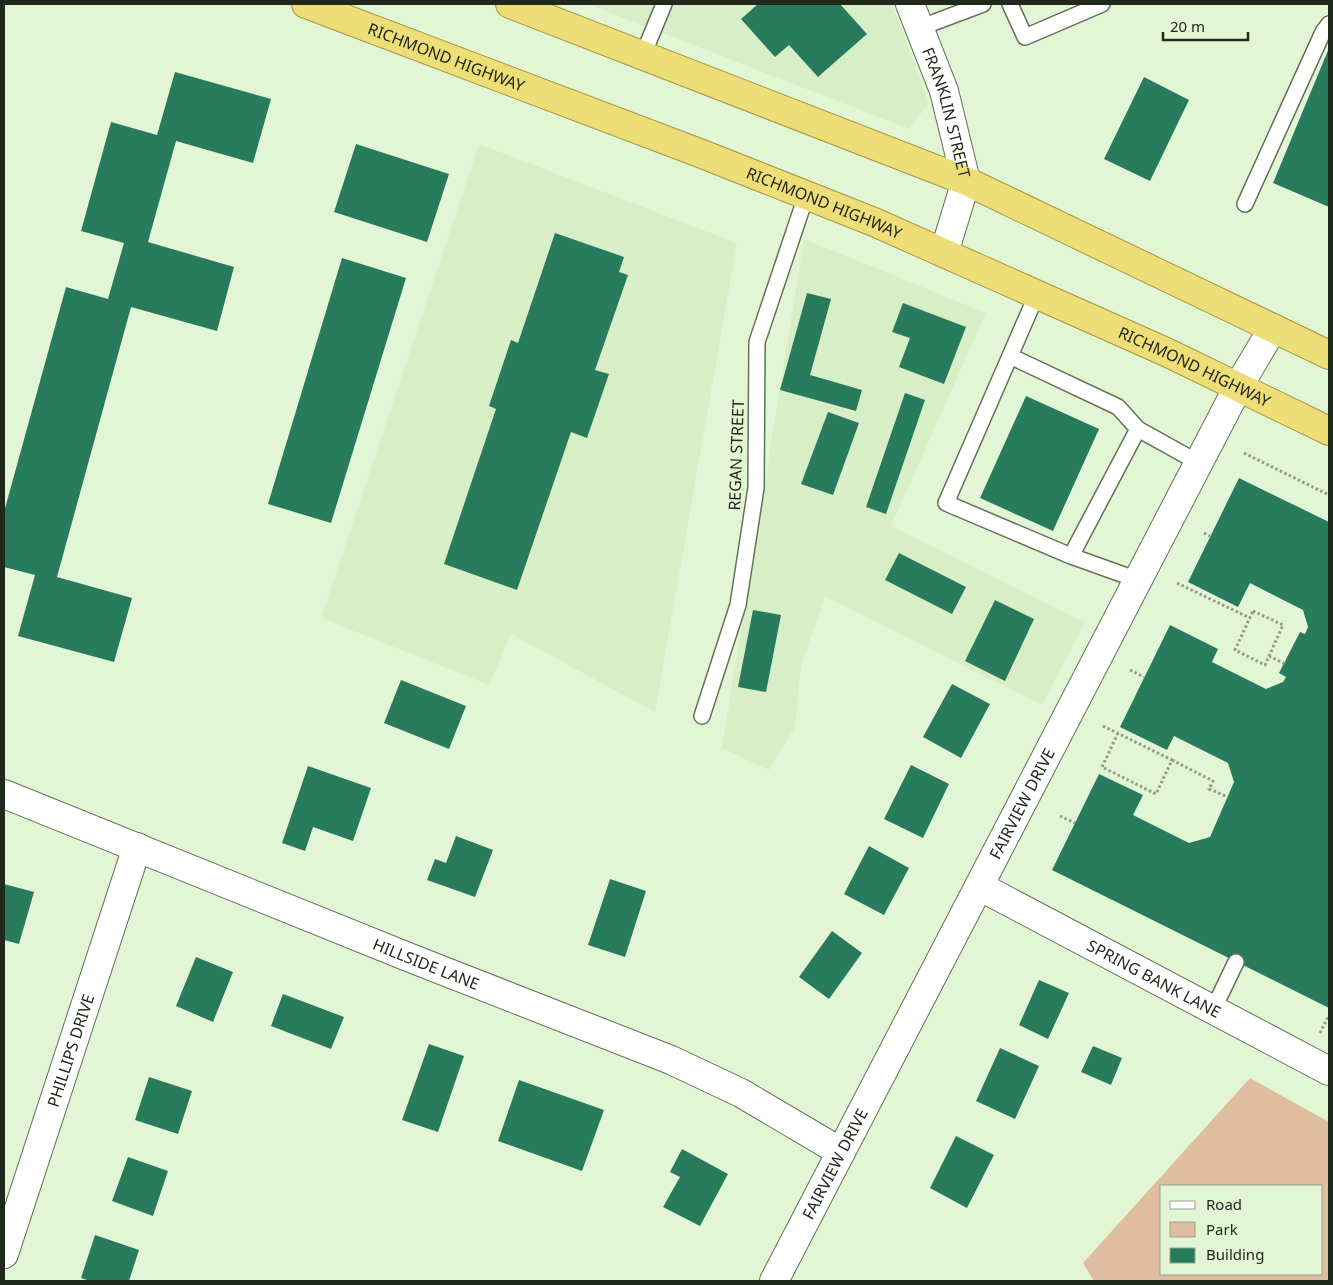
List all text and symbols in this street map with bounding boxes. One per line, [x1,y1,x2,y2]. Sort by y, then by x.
scale bar [1163,10,1248,42]
text: 20 m [1170,16,1205,36]
street label: RICHMOND HIGHWAY [365,17,529,97]
street label: FRANKLIN STREET [917,44,976,180]
street label: RICHMOND HIGHWAY [743,162,906,244]
street label: RICHMOND HIGHWAY [1115,321,1275,412]
street label: REGAN STREET [723,399,749,511]
street label: FAIRVIEW DRIVE [984,744,1060,863]
street label: HILLSIDE LANE [370,933,483,995]
street label: SPRING BANK LANE [1083,934,1225,1023]
street label: PHILLIPS DRIVE [42,991,99,1110]
street label: FAIRVIEW DRIVE [797,1105,873,1223]
legend [1160,1185,1323,1275]
text: Road [1206,1194,1242,1214]
text: Park [1206,1219,1238,1239]
text: Building [1206,1244,1264,1264]

